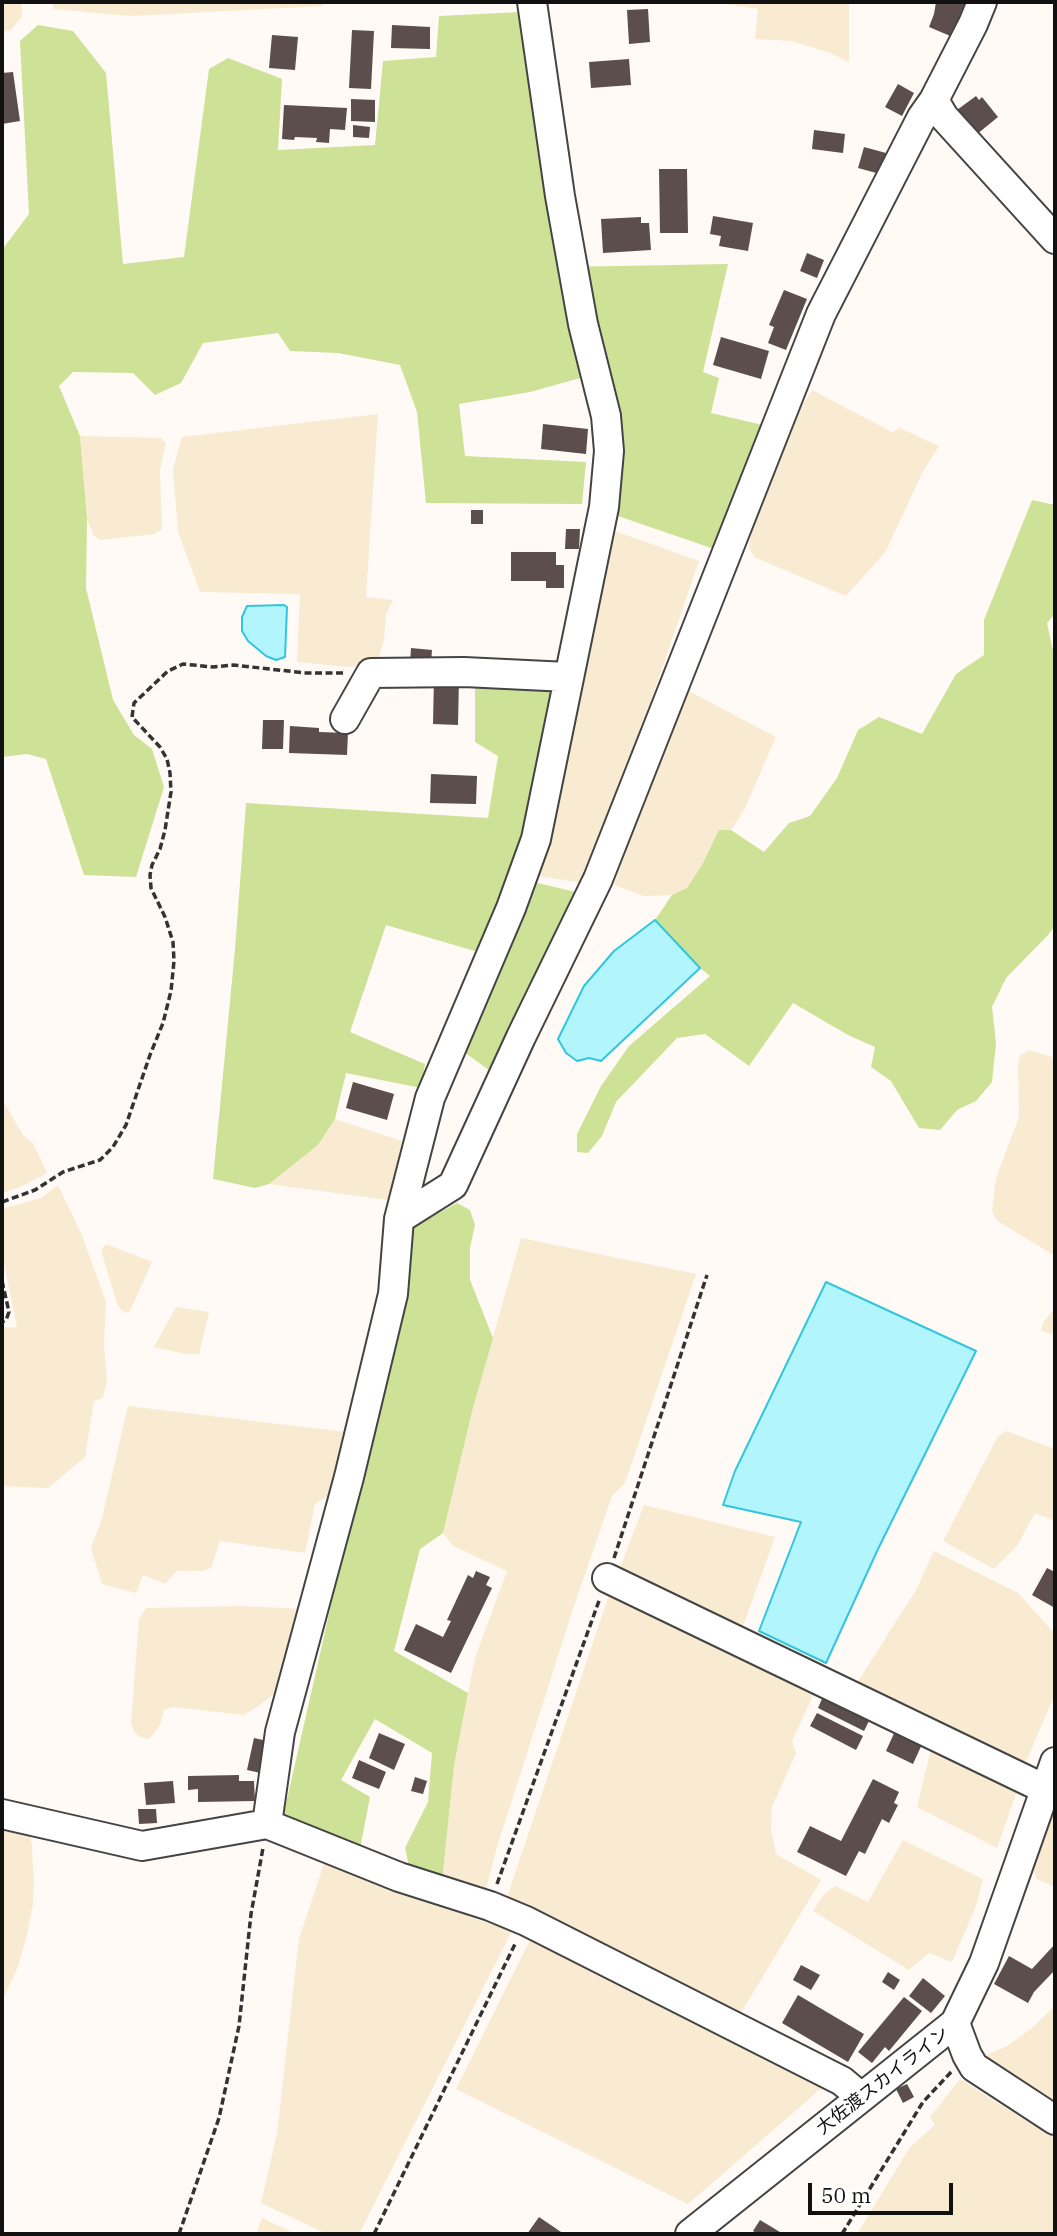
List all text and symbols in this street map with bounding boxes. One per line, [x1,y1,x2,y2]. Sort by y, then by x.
street label: 大佐渡スカイライン [813,2023,953,2139]
scale bar [812,2170,957,2214]
text: 50 m [821,2181,871,2209]

